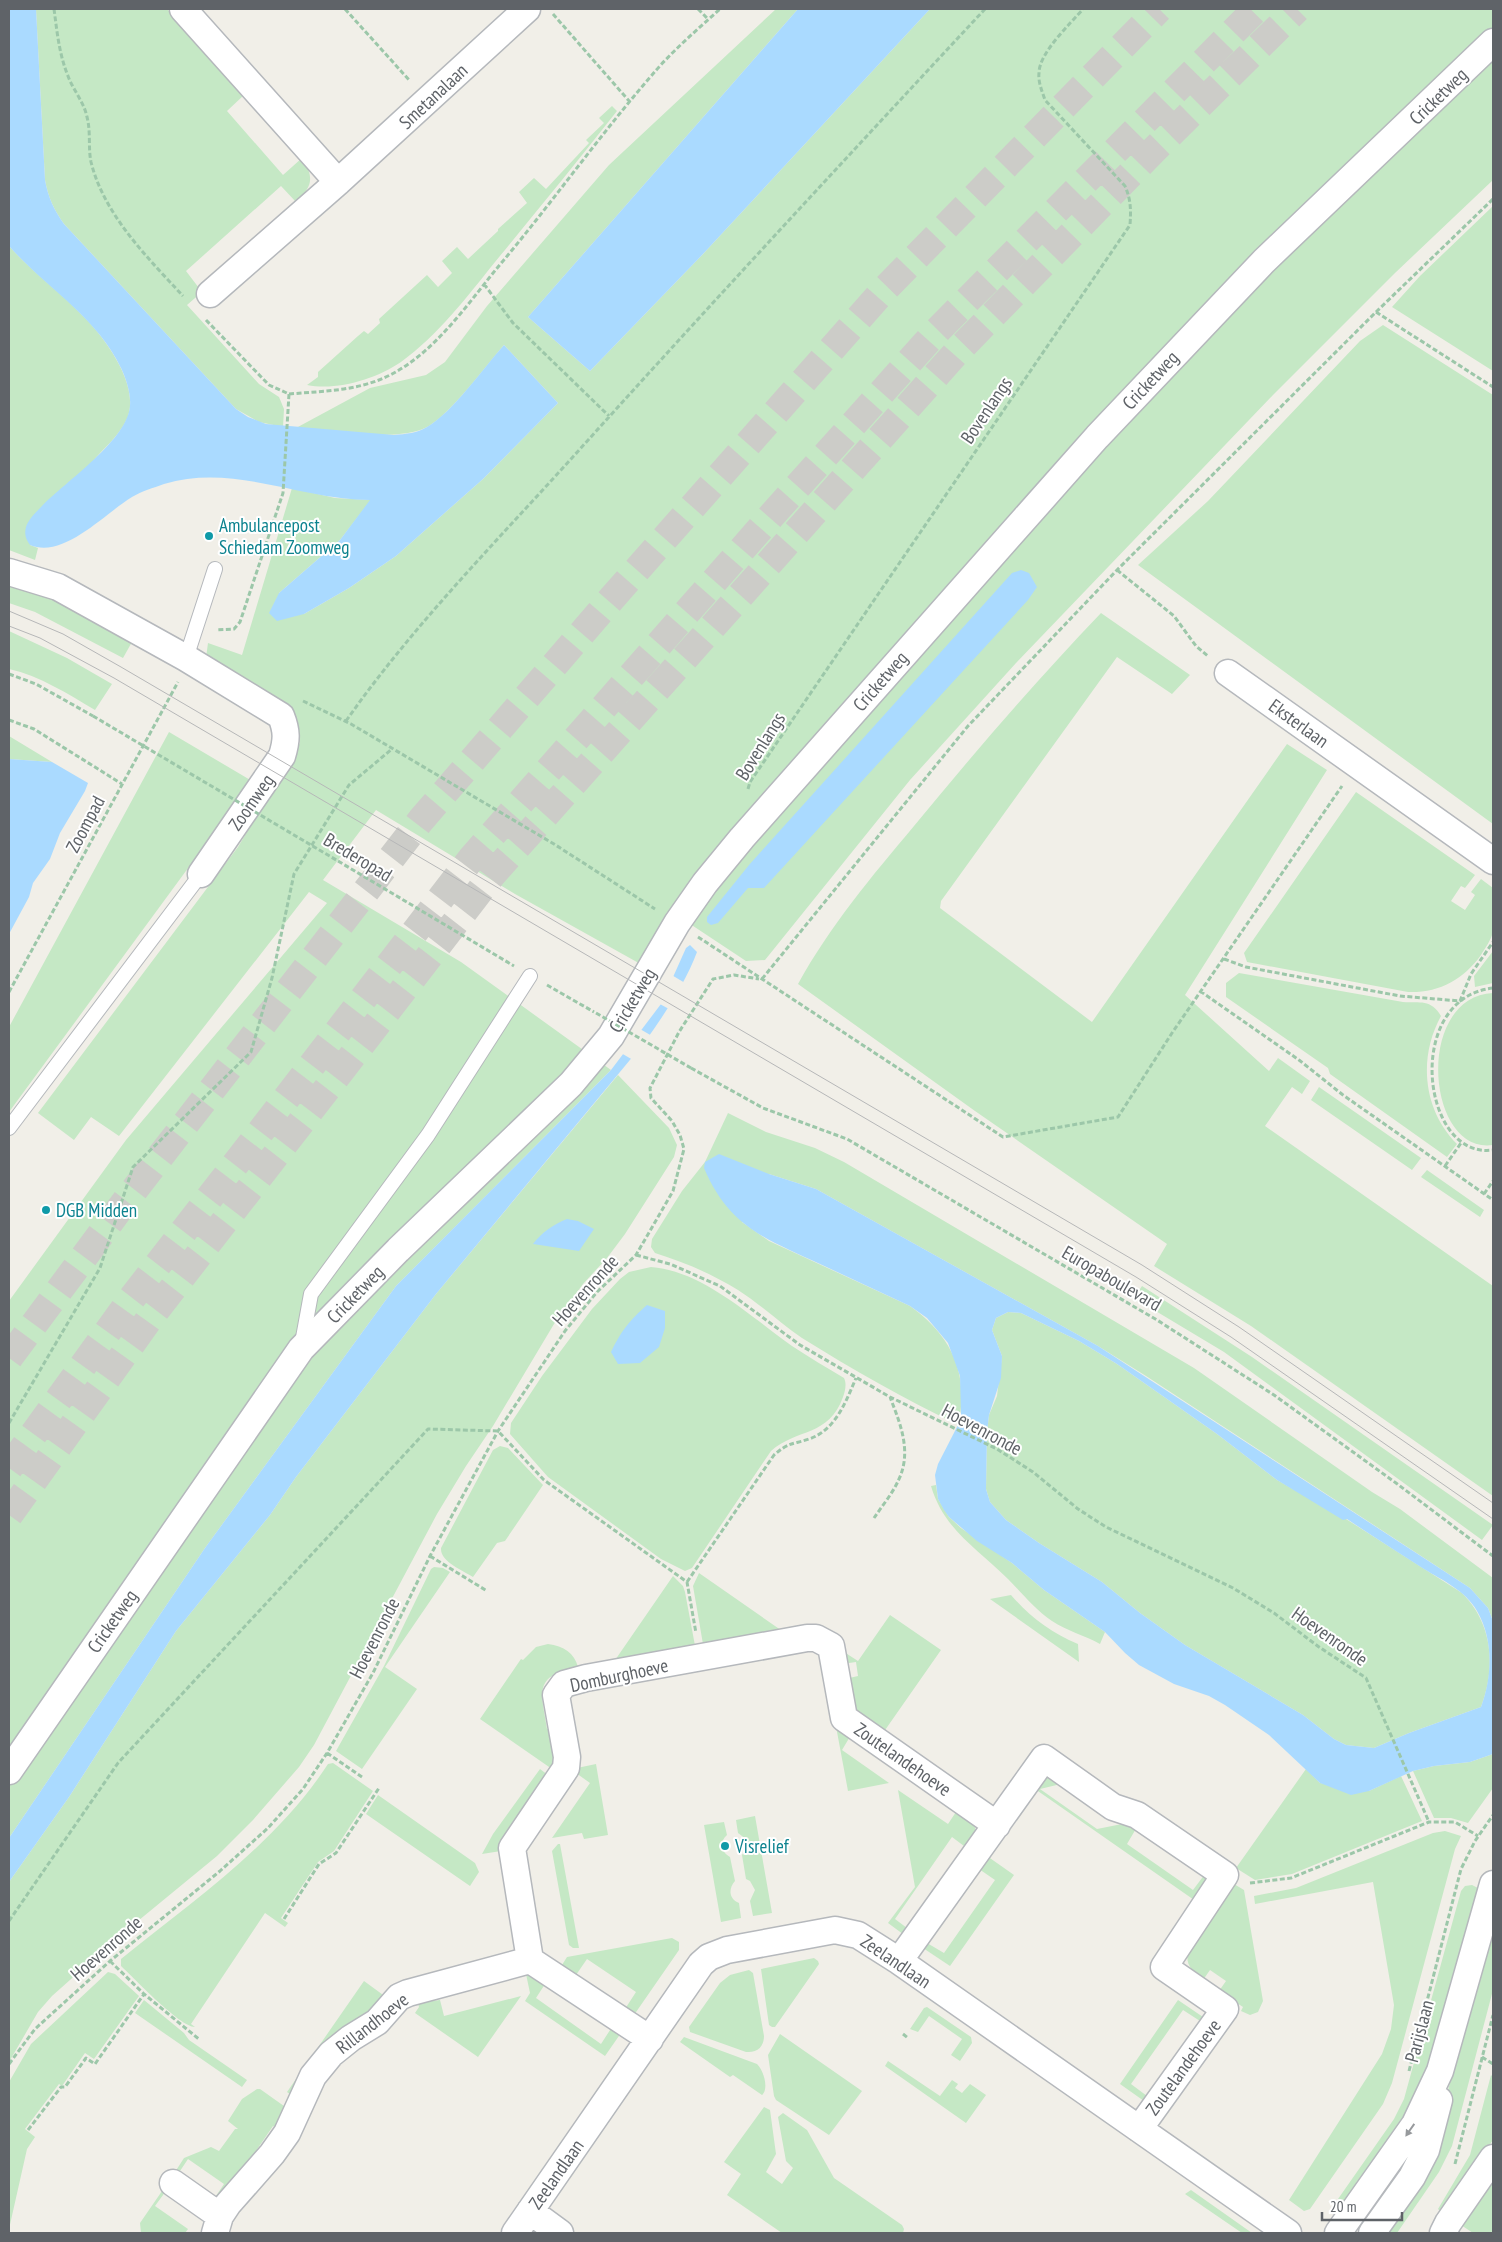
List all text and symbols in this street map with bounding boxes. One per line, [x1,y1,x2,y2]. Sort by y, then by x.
street label: Smetanalaan [394,58,472,134]
street label: Cricketweg [1404,62,1472,130]
street label: Cricketweg [1117,346,1183,414]
street label: Bovenlangs [955,372,1017,448]
place label: Ambulancepost Schiedam Zoomweg [219,513,349,559]
marker: Ambulancepost Schiedam Zoomweg [203,530,215,542]
street label: Cricketweg [847,646,913,716]
street label: Eksterlaan [1264,693,1334,753]
street label: Bovenlangs [730,708,790,784]
street label: Zoomweg [223,769,279,835]
street label: Zoompad [60,792,110,856]
street label: Brederopad [319,827,397,887]
street label: Cricketweg [603,963,661,1037]
place label: DGB Midden [56,1198,137,1222]
marker: DGB Midden [40,1204,52,1216]
street label: Europaboulevard [1058,1240,1166,1316]
street label: Hoevenronde [547,1249,623,1330]
street label: Cricketweg [321,1260,389,1328]
street label: Hoevenronde [938,1398,1026,1460]
street label: Cricketweg [82,1585,142,1657]
street label: Hoevenronde [343,1594,405,1682]
street label: Hoevenronde [1287,1601,1373,1671]
street label: Domburghoeve [568,1653,670,1697]
street label: Zoutelandehoeve [850,1717,956,1801]
place label: Visrelief [734,1834,790,1858]
marker: Visrelief [719,1840,731,1852]
street label: Hoevenronde [65,1910,147,1986]
street label: Zeelandlaan [856,1929,936,1993]
street label: Rillandhoeve [331,1987,413,2059]
street label: Parijslaan [1399,1997,1439,2065]
street label: Zoutelandehoeve [1140,2014,1226,2120]
one-way arrow [1405,2123,1415,2137]
street label: Zeelandlaan [523,2134,589,2214]
scale bar [1322,2190,1402,2222]
text: 20 m [1330,2197,1356,2216]

